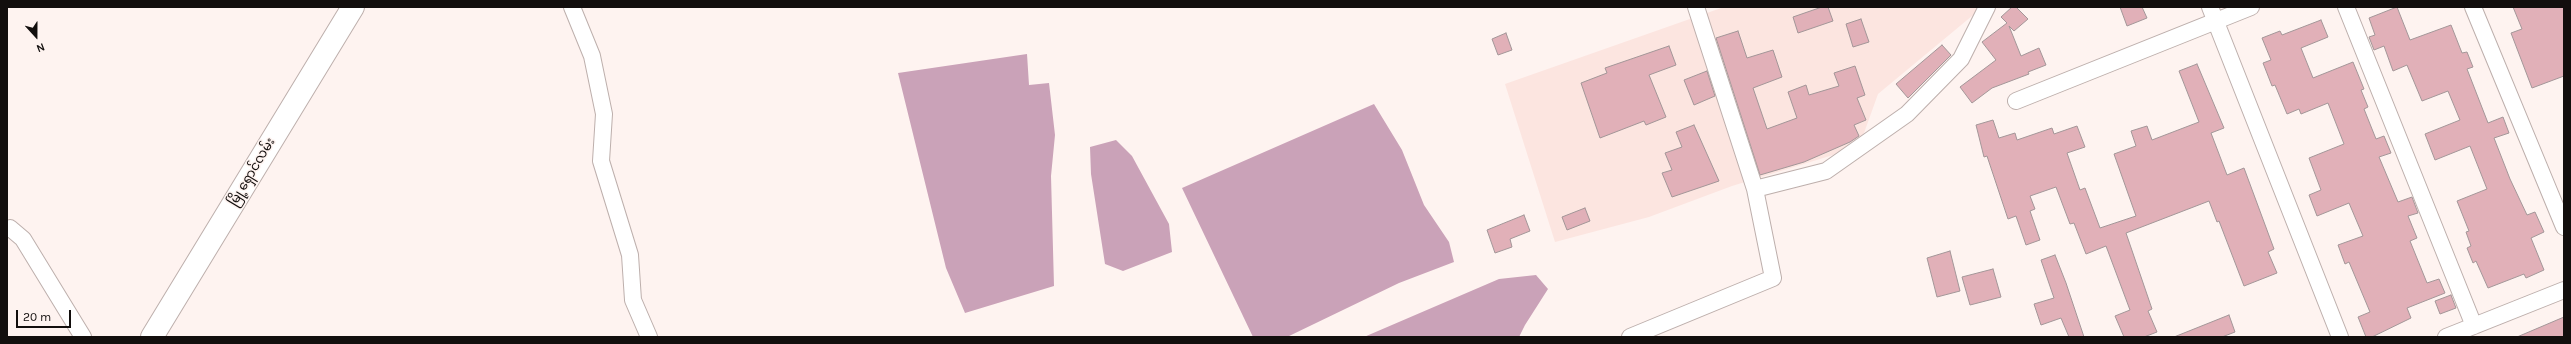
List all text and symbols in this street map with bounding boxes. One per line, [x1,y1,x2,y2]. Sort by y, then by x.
north arrow [16,16,56,56]
text: N [34,40,46,55]
street label: မြို့ရှောင်လမ်း [225,135,279,209]
scale bar [18,302,73,328]
text: 20 m [23,310,51,324]

